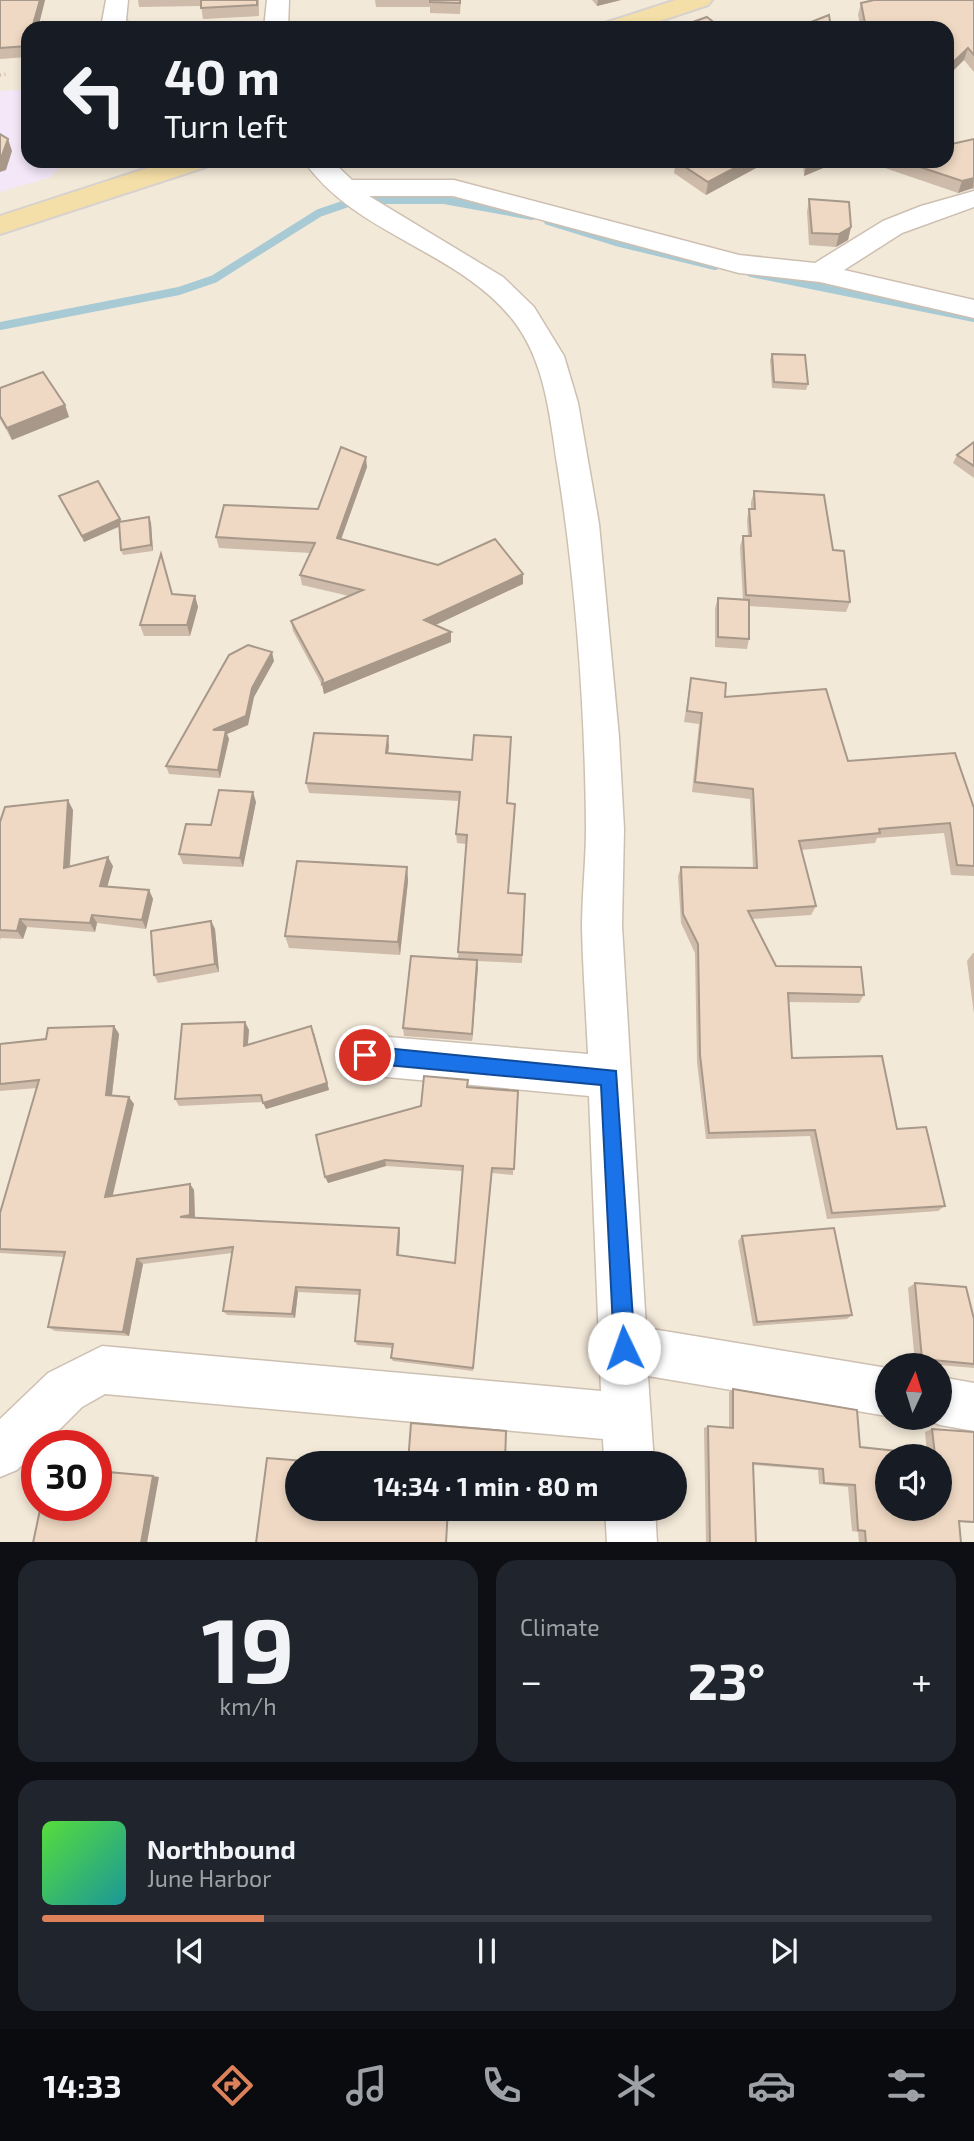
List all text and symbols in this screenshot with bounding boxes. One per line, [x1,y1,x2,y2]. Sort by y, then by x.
text: 40 m [164,46,280,105]
icon: left [49,49,140,140]
text: Turn left [164,106,288,144]
pin [335,1025,395,1085]
icon: arrive [346,1036,384,1074]
position arrow [587,1311,661,1385]
north arrow [875,1353,952,1430]
map controls [875,1353,952,1521]
speed limit sign: 30 [21,1430,112,1521]
button: sound [875,1444,952,1521]
text: 14:34 · 1 min · 80 m [374,1470,598,1501]
text: 19 [201,1592,295,1701]
text: Climate [520,1613,600,1641]
text: 23° [688,1648,765,1710]
text: − [520,1657,542,1703]
text: + [911,1657,932,1703]
text: km/h [219,1692,277,1720]
text: Northbound [147,1833,296,1864]
text: June Harbor [147,1864,271,1892]
icon: previous [171,1932,209,1970]
icon: pause [468,1932,506,1970]
icon: next [765,1932,803,1970]
icon: directions [208,2061,257,2110]
icon: music [342,2061,391,2110]
icon: phone [477,2061,526,2110]
icon: climate [612,2061,661,2110]
icon: car [747,2061,796,2110]
icon: filters [882,2061,931,2110]
text: 14:33 [43,2066,122,2104]

